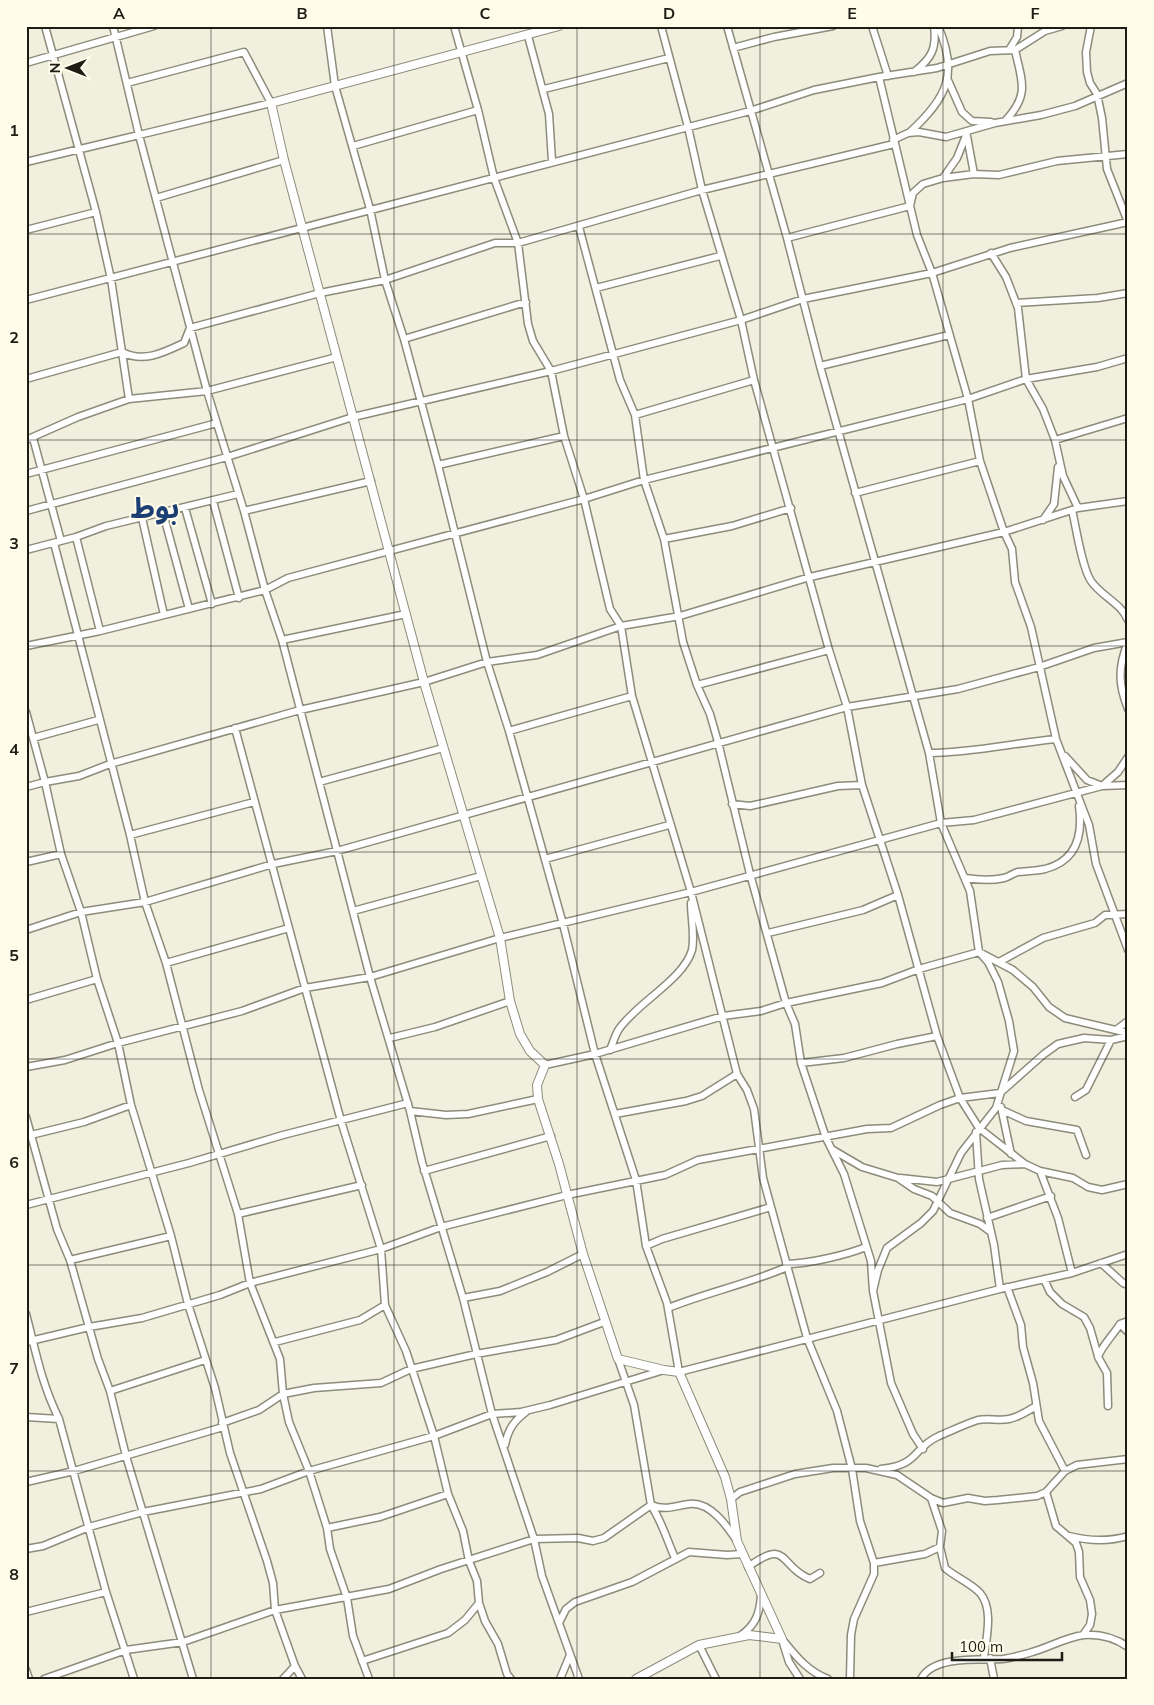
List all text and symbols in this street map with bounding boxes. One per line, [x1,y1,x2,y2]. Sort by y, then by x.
text: A [113,3,125,23]
text: B [296,3,308,23]
text: C [480,3,491,23]
text: D [663,3,675,23]
text: E [847,3,857,23]
text: F [1030,3,1040,23]
north arrow [42,42,92,92]
text: N [46,63,64,73]
text: 1 [9,120,19,140]
text: 2 [9,327,19,347]
district label: بوط [131,489,179,525]
text: 3 [9,533,19,553]
text: 4 [9,739,19,759]
text: 5 [9,945,19,965]
text: 6 [9,1152,19,1172]
text: 7 [9,1358,19,1378]
text: 8 [9,1564,19,1584]
scale bar [952,1630,1062,1662]
text: 100 m [959,1637,1003,1656]

